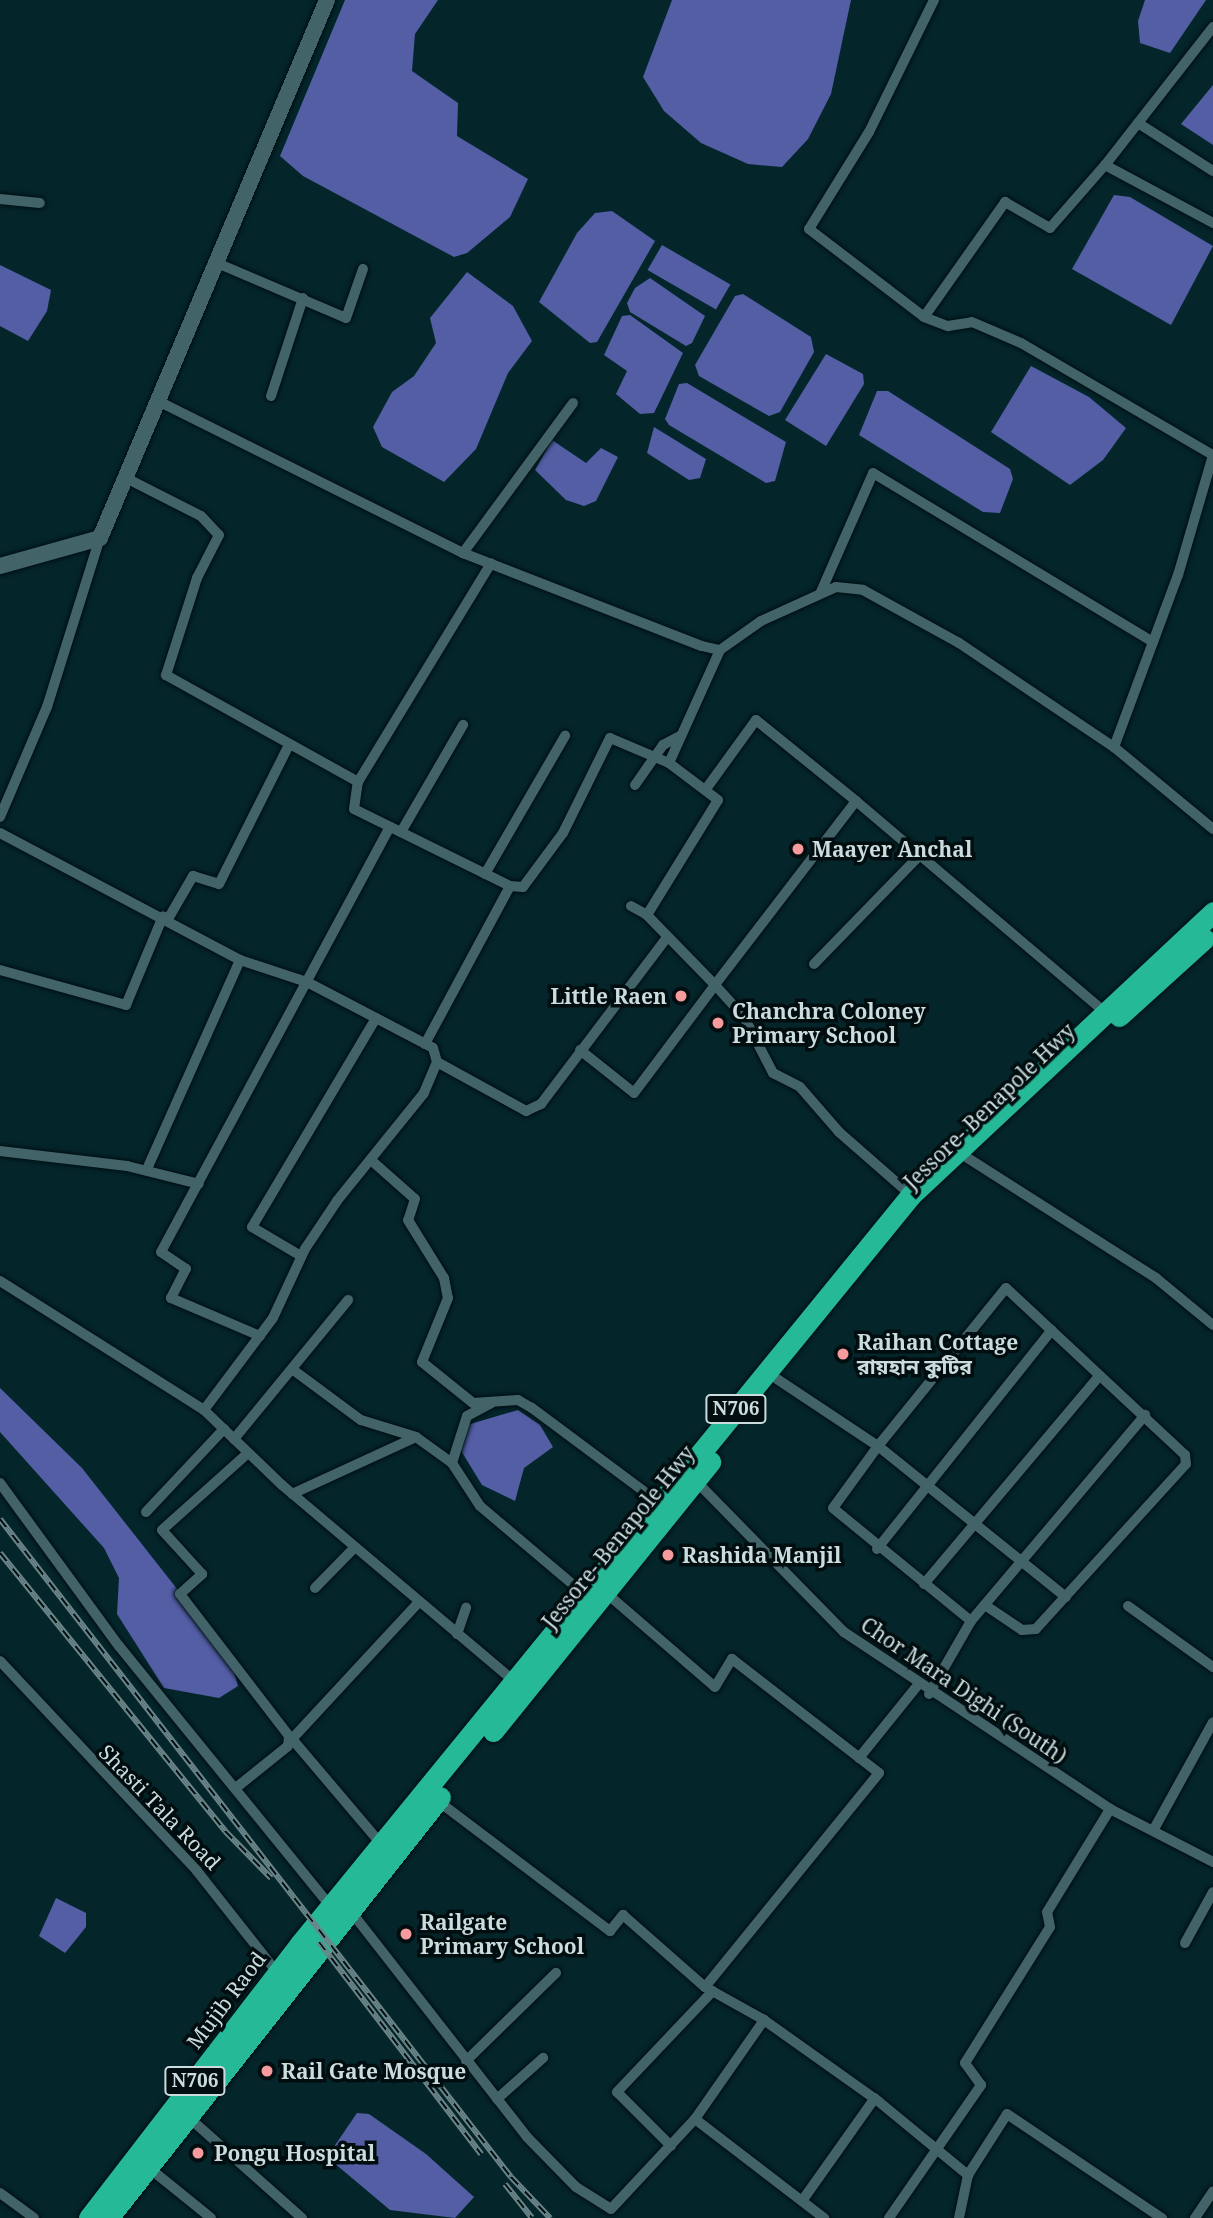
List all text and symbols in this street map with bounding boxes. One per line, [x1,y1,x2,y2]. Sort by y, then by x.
place label: Maayer Anchal [812,836,972,862]
marker: Maayer Anchal [790,841,806,857]
place label: Little Raen [550,983,667,1009]
marker: Little Raen [673,988,689,1004]
place label: Chanchra Coloney Primary School [732,998,926,1048]
marker: Chanchra Coloney Primary School [710,1015,726,1031]
street label: Jessore- Benapole Hwy [898,1018,1080,1194]
place label: Raihan Cottage রায়হান কুটির [857,1329,1018,1379]
marker: Raihan Cottage রায়হান কুটির [835,1346,851,1362]
road number: N706 [704,1394,768,1424]
street label: Jessore- Benapole Hwy [536,1440,700,1634]
place label: Rashida Manjil [682,1542,841,1568]
marker: Rashida Manjil [660,1547,676,1563]
street label: Chor Mara Dighi (South) [856,1612,1072,1768]
street label: Shasti Tala Road [94,1739,226,1875]
place label: Railgate Primary School [420,1909,584,1959]
marker: Railgate Primary School [398,1926,414,1942]
street label: Mujib Raod [181,1946,271,2054]
place label: Rail Gate Mosque [281,2058,466,2084]
marker: Rail Gate Mosque [259,2063,275,2079]
road number: N706 [164,2066,227,2096]
place label: Pongu Hospital [214,2140,375,2166]
marker: Pongu Hospital [188,2143,208,2163]

